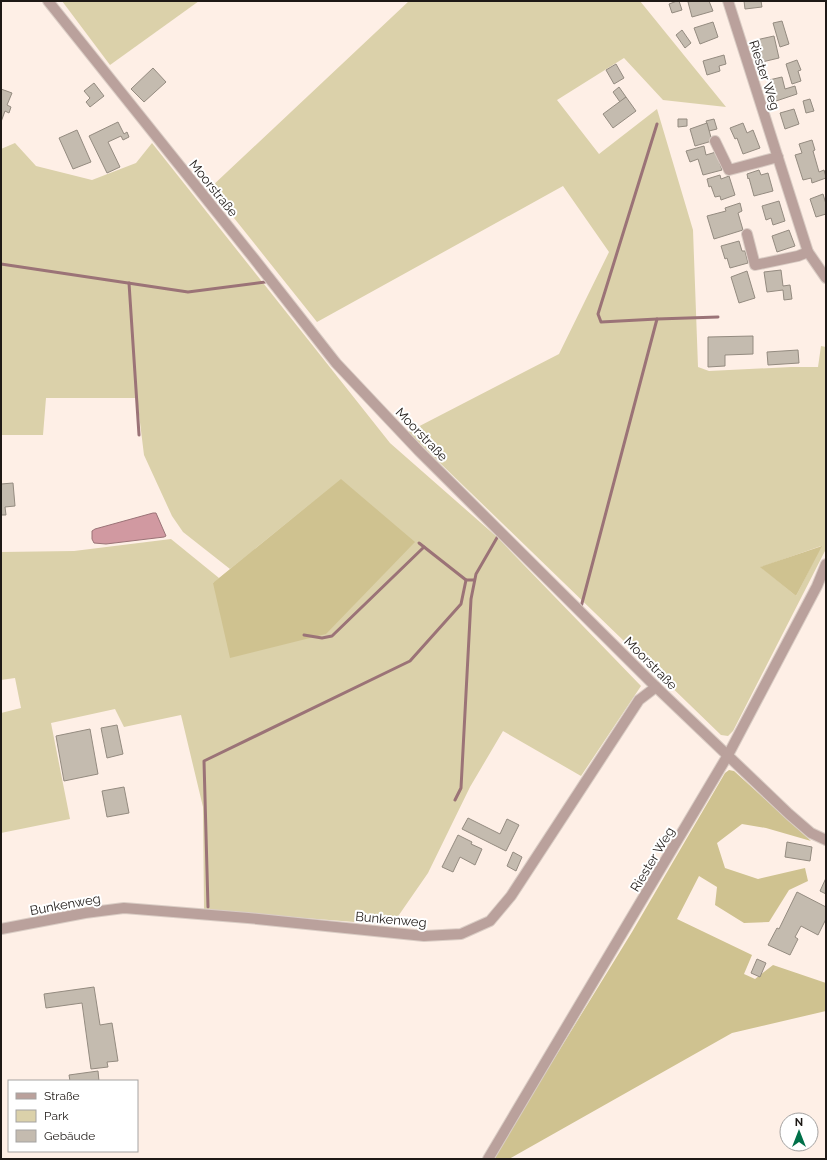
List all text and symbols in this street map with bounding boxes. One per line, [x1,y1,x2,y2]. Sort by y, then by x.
street label: Riester Weg [746,38,783,112]
street label: Moorstraße [186,157,241,220]
street label: Moorstraße [392,405,451,464]
street label: Moorstraße [621,634,680,693]
street label: Riester Weg [627,824,678,894]
street label: Bunkenweg [29,891,102,918]
street label: Bunkenweg [355,909,427,930]
legend [8,1080,138,1152]
text: Straße [44,1089,80,1103]
text: Park [44,1109,69,1123]
north arrow [779,1112,819,1152]
text: N [795,1116,803,1129]
text: Gebäude [44,1129,95,1143]

